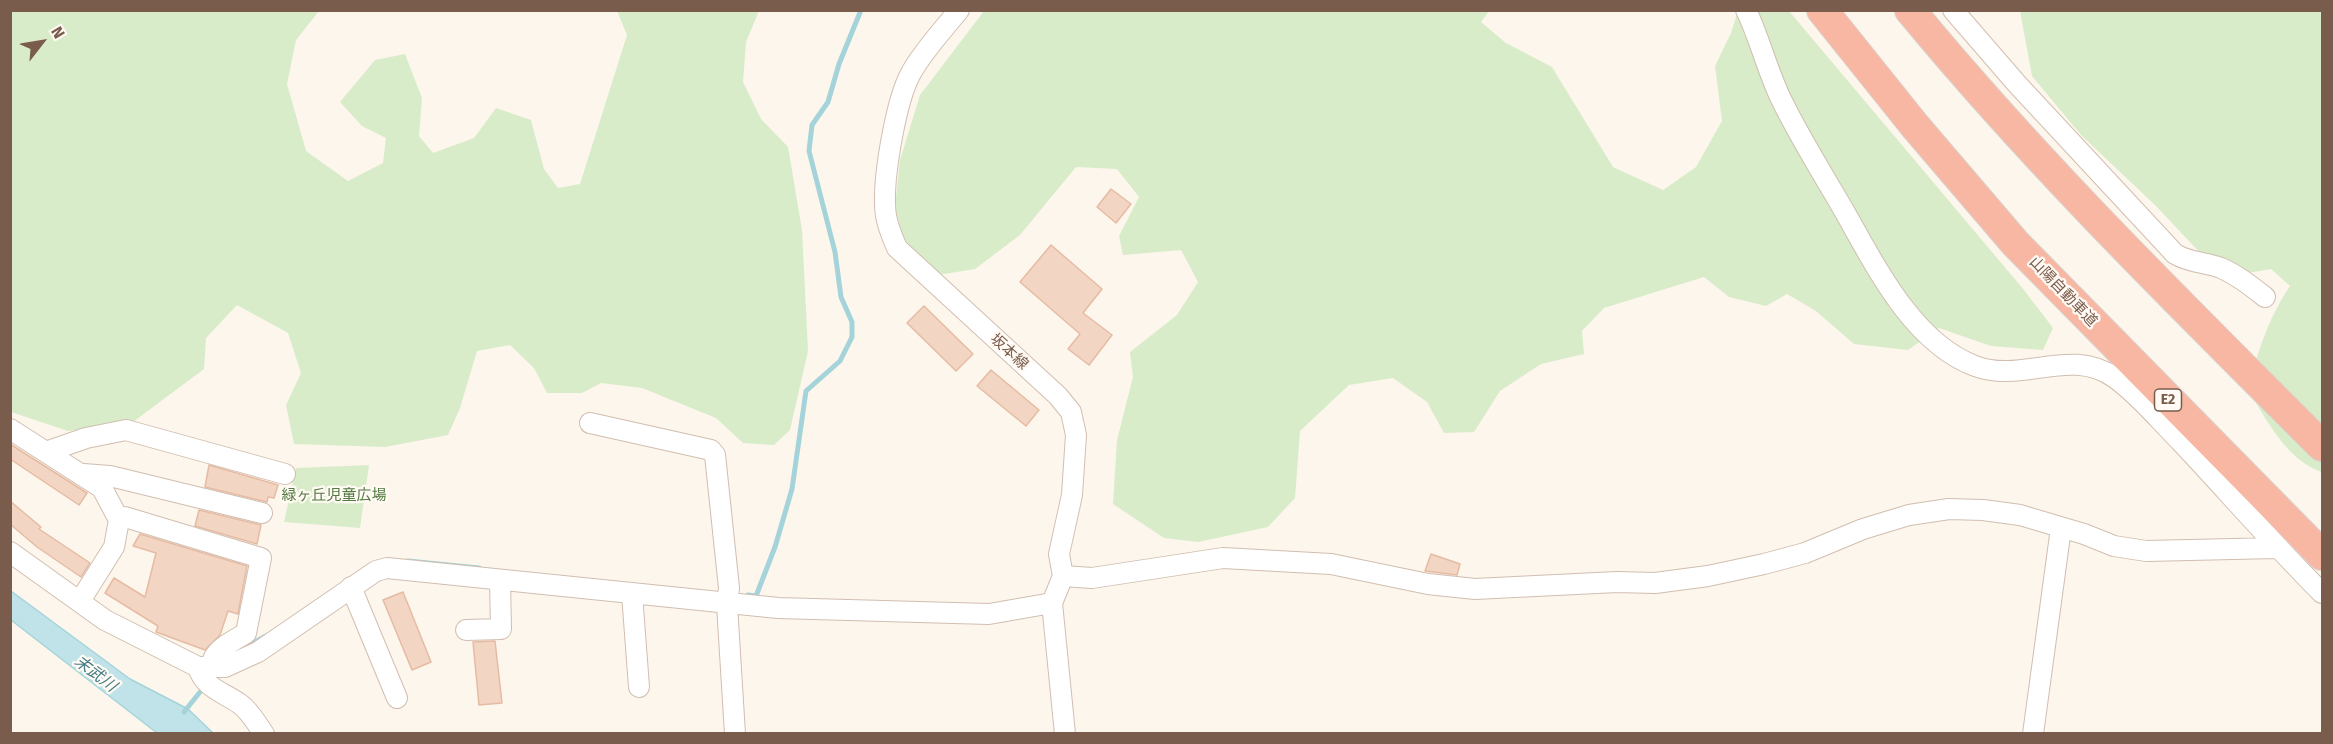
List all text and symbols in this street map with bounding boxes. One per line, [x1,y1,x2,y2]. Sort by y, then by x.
north arrow [12,12,72,72]
text: N [47,23,69,42]
street label: 山陽自動車道 [2025,253,2101,331]
street label: 坂本線 [986,330,1032,374]
road number: E2 [2154,389,2182,411]
park label: 緑ヶ丘児童広場 [282,487,386,505]
water label: 末武川 [70,652,120,696]

